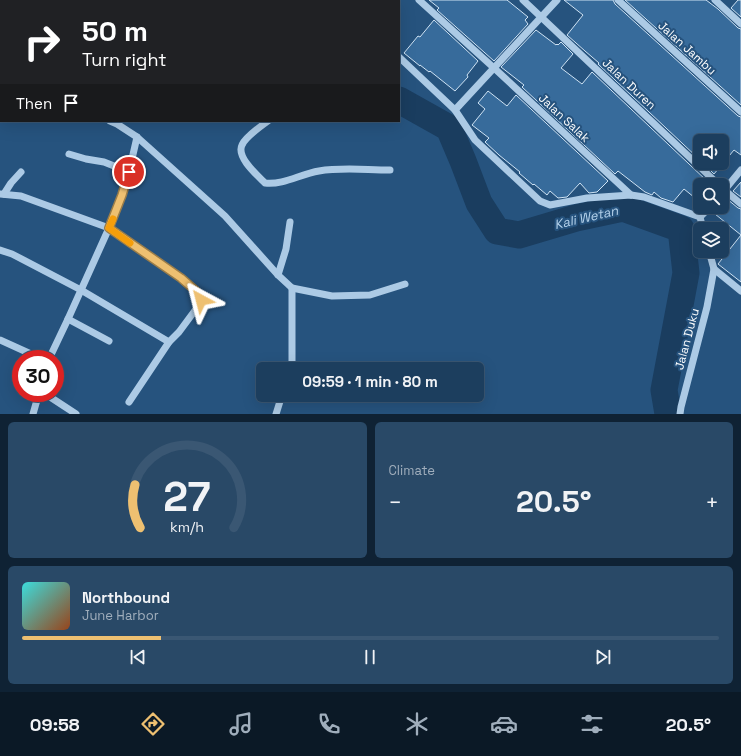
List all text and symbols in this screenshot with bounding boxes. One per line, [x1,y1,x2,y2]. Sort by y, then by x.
text: 50 m [82,13,148,49]
icon: right [16,16,68,68]
street label: Jalan Jambu [654,18,720,78]
text: Turn right [82,48,166,71]
street label: Jalan Duren [599,55,659,113]
street label: Jalan Salak [535,90,593,146]
icon: arrive [60,92,82,114]
text: Then [16,94,52,113]
map controls [693,134,729,258]
button: sound [693,134,729,170]
pin [112,155,146,189]
icon: arrive [118,161,140,183]
button: search [693,178,729,214]
water label: Kali Wetan [553,202,621,233]
button: layers [693,222,729,258]
position arrow [180,279,222,321]
street label: Jalan Duku [671,306,703,372]
speed limit sign: 30 [12,350,64,402]
text: 09:59 · 1 min · 80 m [302,372,438,391]
text: Climate [389,462,435,479]
text: 27 [164,470,211,523]
text: 20.5° [516,482,592,521]
text: − [389,488,402,516]
text: + [705,488,719,516]
text: km/h [170,518,204,536]
text: Northbound [82,588,170,607]
text: June Harbor [82,607,159,624]
icon: previous [127,646,149,668]
icon: pause [359,646,381,668]
icon: next [592,646,614,668]
icon: directions [139,710,167,738]
icon: music [227,710,255,738]
icon: phone [315,710,343,738]
icon: climate [403,710,431,738]
icon: car [490,710,518,738]
icon: filters [578,710,606,738]
text: 09:58 [30,713,80,736]
text: 20.5° [666,713,711,736]

